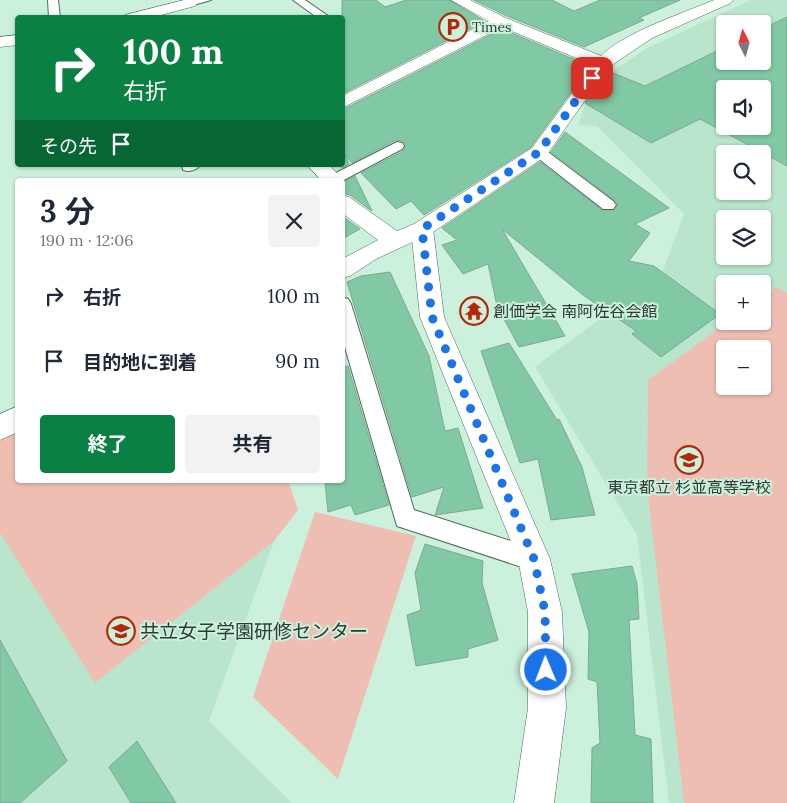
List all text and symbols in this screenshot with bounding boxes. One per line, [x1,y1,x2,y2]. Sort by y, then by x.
parking icon: Times [438,12,468,42]
north arrow [716,15,771,70]
map controls [716,15,771,395]
place label: Times [472,18,511,36]
text: 100 m [123,29,223,74]
icon: right [40,35,105,100]
pin [571,57,613,99]
icon: arrive [578,64,606,92]
text: 右折 [123,77,167,105]
button: sound [716,80,771,135]
icon: arrive [107,130,135,158]
text: その先 [40,134,97,158]
button: search [716,145,771,200]
text: 3 分 [40,192,95,230]
button: close [268,195,320,247]
button: layers [716,210,771,265]
text: 190 m · 12:06 [40,230,134,250]
button: + [716,275,771,330]
icon: right [40,282,68,310]
text: 100 m [268,284,320,308]
text: 右折 [83,285,121,309]
temple icon: 創価学会 南阿佐谷会館 [459,296,489,326]
place label: 創価学会 南阿佐谷会館 [493,301,657,321]
button: − [716,340,771,395]
icon: arrive [40,347,68,375]
text: 90 m [275,349,320,373]
text: 目的地に到着 [83,350,197,374]
button: 終了 [40,415,175,473]
button: 共有 [185,415,320,473]
school or university icon: 東京都立 杉並高等学校 [674,445,704,475]
place label: 東京都立 杉並高等学校 [607,477,771,497]
school or university icon: 共立女子学園研修センター [106,616,136,646]
place label: 共立女子学園研修センター [140,619,368,643]
position arrow [519,643,571,695]

